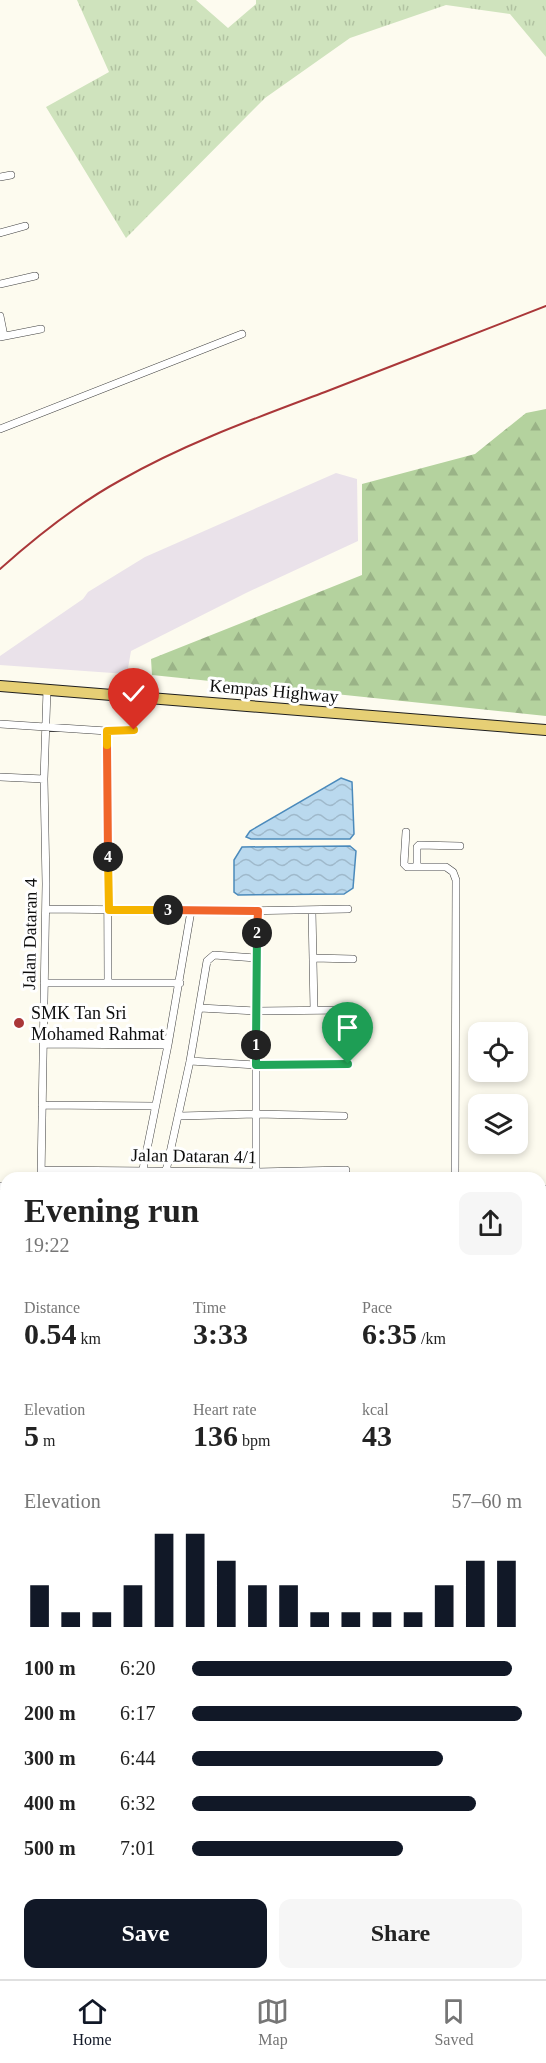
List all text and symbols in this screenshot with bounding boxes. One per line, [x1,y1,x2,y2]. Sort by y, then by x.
pin [108,668,159,730]
street label: Kempas Highway [209,675,339,707]
icon: check [117,677,150,710]
pin: 4 [93,842,123,872]
text: 4 [104,848,112,865]
street label: Jalan Dataran 4 [19,878,41,990]
pin: 3 [153,895,183,925]
text: 3 [164,901,172,918]
pin: 2 [242,918,272,948]
text: 2 [253,924,261,941]
pin [322,1002,373,1064]
place label: SMK Tan Sri Mohamed Rahmat [31,1003,164,1044]
icon: arrive [331,1011,364,1044]
marker: SMK Tan Sri Mohamed Rahmat [12,1016,26,1030]
map controls [468,1022,528,1154]
button: locate [468,1022,528,1082]
pin: 1 [241,1030,271,1060]
text: 1 [252,1036,260,1053]
button: layers [468,1094,528,1154]
street label: Jalan Dataran 4/1 [131,1145,257,1167]
button: share [459,1192,522,1255]
text: Evening run [24,1193,199,1229]
text: 19:22 [24,1234,70,1256]
text: Distance [24,1299,80,1316]
text: Time [193,1299,226,1316]
text: Pace [362,1299,392,1316]
text: 0.54 [24,1317,77,1350]
text: 3:33 [193,1317,248,1350]
text: 6:35 [362,1317,417,1350]
text: km [77,1330,101,1347]
text: /km [417,1330,446,1347]
text: Elevation [24,1401,85,1418]
text: Heart rate [193,1401,257,1418]
text: kcal [362,1401,389,1418]
text: 5 [24,1419,39,1452]
text: 136 [193,1419,238,1452]
text: 43 [362,1419,392,1452]
text: m [39,1432,55,1449]
text: bpm [238,1432,270,1449]
text: Elevation [24,1490,101,1512]
text: 57–60 m [451,1490,522,1512]
text: 100 m [24,1657,76,1679]
text: 6:20 [120,1657,156,1679]
text: 200 m [24,1702,76,1724]
text: 6:17 [120,1702,156,1724]
text: 300 m [24,1747,76,1769]
text: 6:44 [120,1747,156,1769]
text: 400 m [24,1792,76,1814]
text: 6:32 [120,1792,156,1814]
text: 500 m [24,1837,76,1859]
text: 7:01 [120,1837,156,1859]
button: Save [24,1899,267,1968]
button: Share [279,1899,522,1968]
tab: Home [72,1995,112,2049]
tab: Map [256,1995,289,2049]
tab: Saved [434,1995,474,2049]

